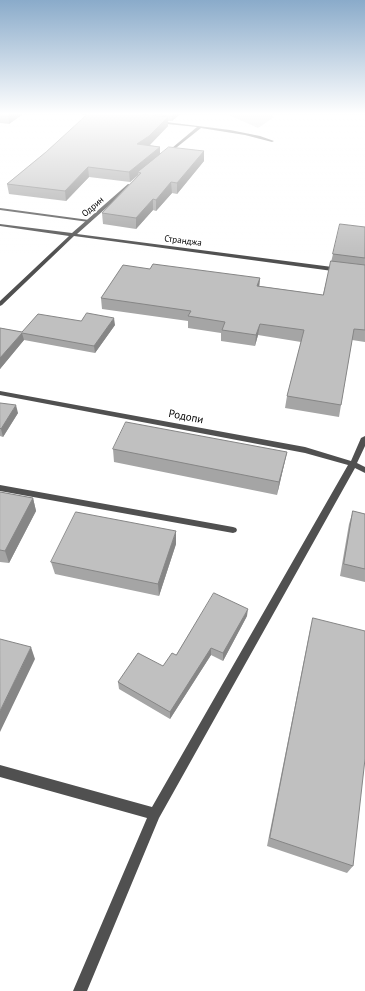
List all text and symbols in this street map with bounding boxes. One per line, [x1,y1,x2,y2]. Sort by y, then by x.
street label: Одрин [80,195,106,219]
street label: Странджа [164,233,202,249]
street label: Родопи [167,407,205,427]

